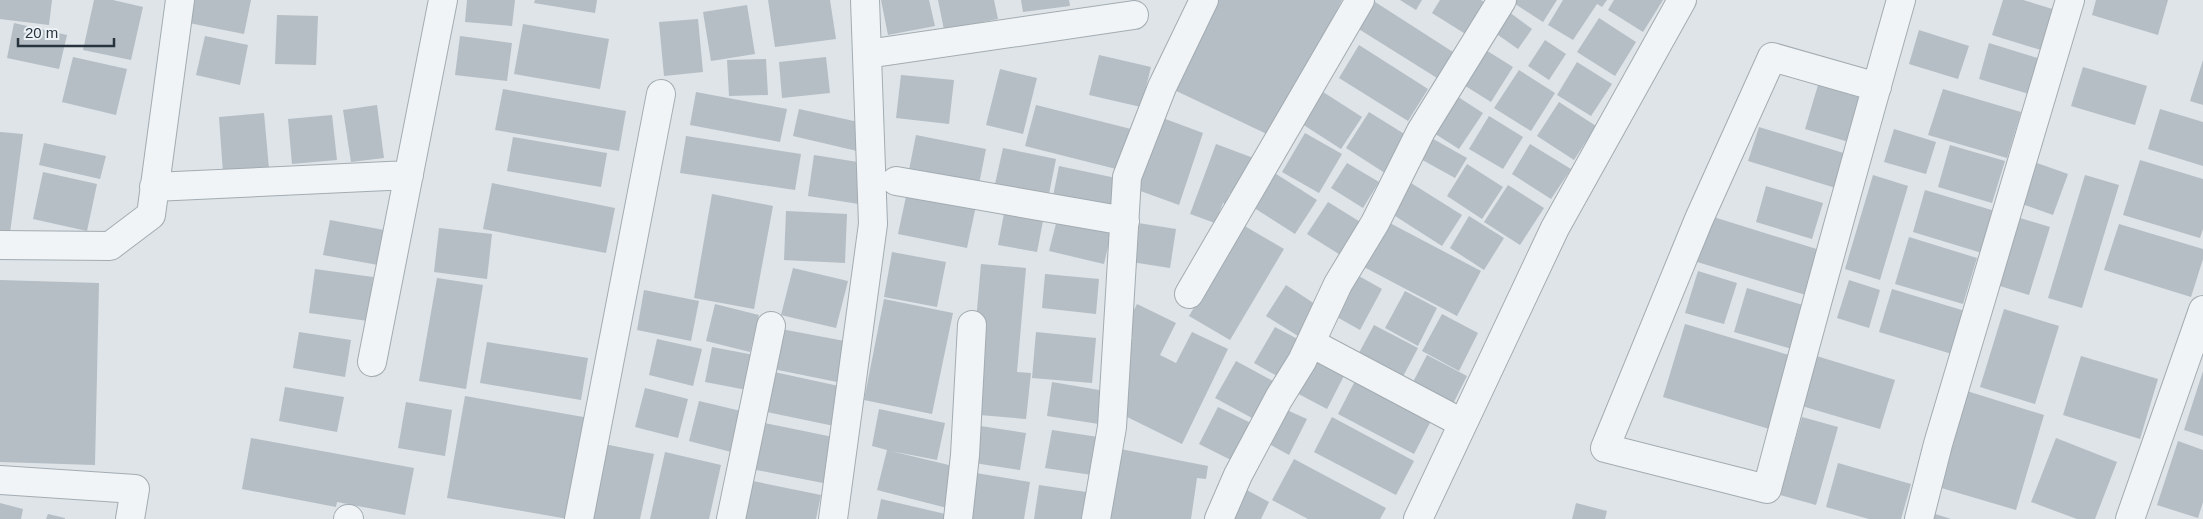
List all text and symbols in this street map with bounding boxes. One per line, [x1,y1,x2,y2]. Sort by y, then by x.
scale bar [18,15,114,47]
text: 20 m [25,24,58,41]

